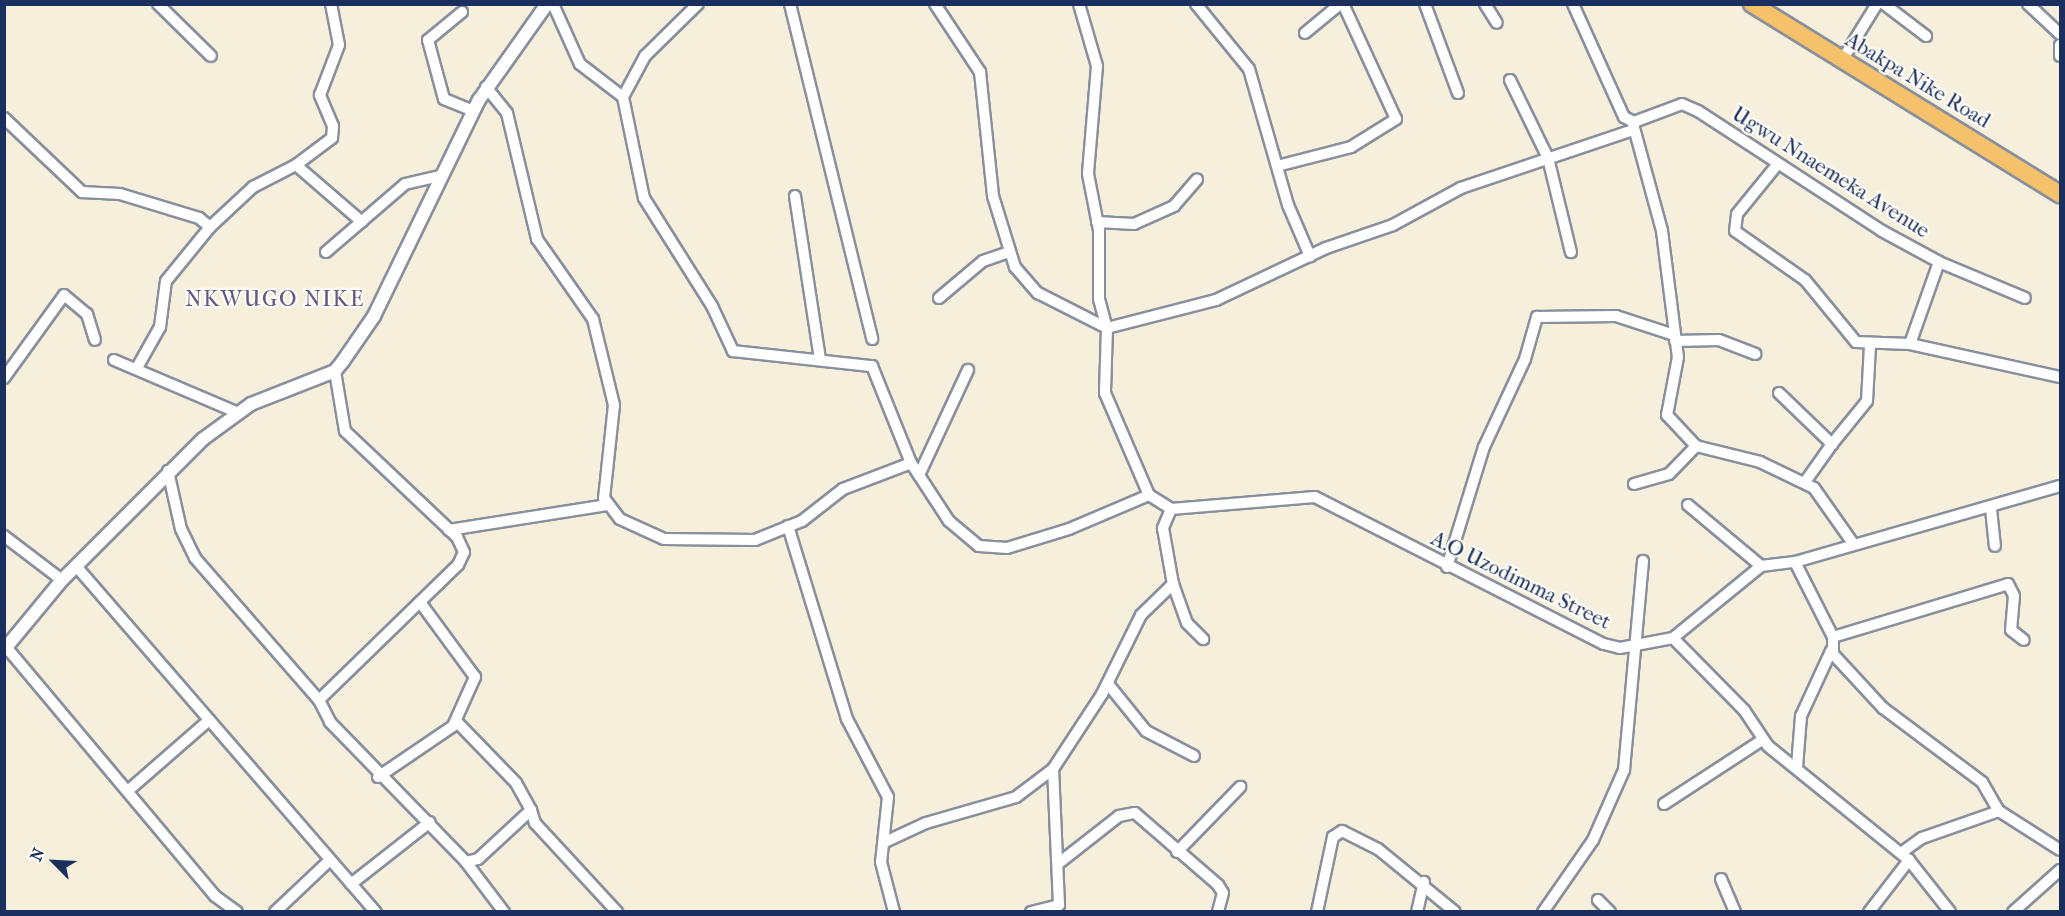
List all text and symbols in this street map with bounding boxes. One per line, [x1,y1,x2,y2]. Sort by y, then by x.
street label: Abakpa Nike Road [1841,27,1995,133]
street label: Ugwu Nnaemeka Avenue [1728,101,1934,243]
district label: NKWUGO NIKE [185,287,365,313]
street label: A.O Uzodimma Street [1427,526,1615,634]
north arrow [24,832,84,892]
text: N [26,845,48,864]

